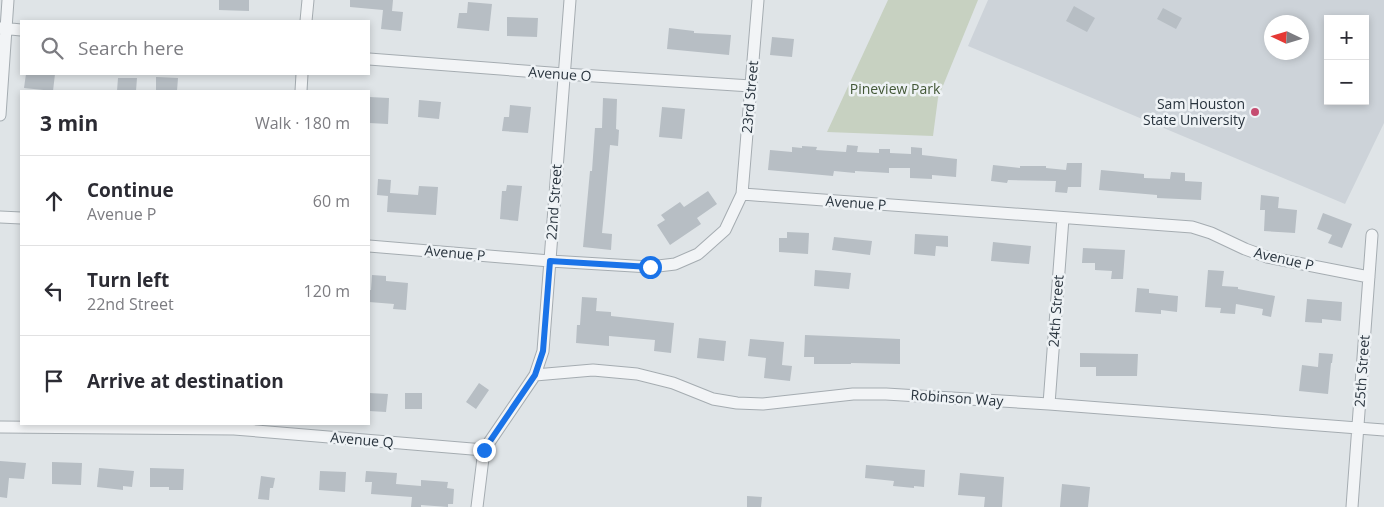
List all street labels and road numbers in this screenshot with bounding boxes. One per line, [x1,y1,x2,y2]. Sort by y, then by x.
street label: 23rd Street [737,60,762,134]
street label: Avenue O [528,62,592,85]
street label: 22nd Street [541,163,566,240]
street label: Avenue P [825,191,887,214]
street label: Avenue P [424,240,486,265]
street label: Avenue P [1252,242,1316,275]
street label: 24th Street [1044,274,1068,348]
street label: 25th Street [1350,334,1374,408]
street label: Robinson Way [910,385,1005,410]
street label: Avenue Q [330,427,394,452]

